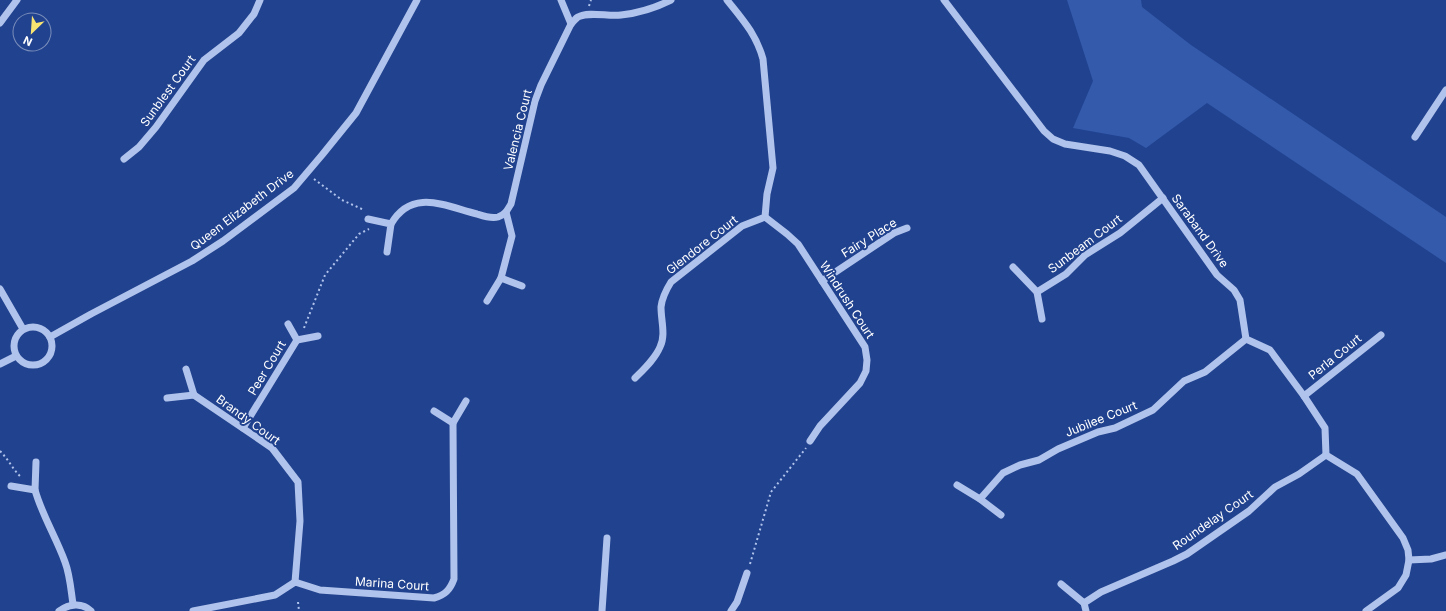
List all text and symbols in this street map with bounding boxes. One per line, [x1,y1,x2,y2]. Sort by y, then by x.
north arrow [12,12,52,52]
text: N [21,33,35,49]
street label: Sunblest Court [137,52,199,129]
street label: Valencia Court [500,88,535,172]
street label: Queen Elizabeth Drive [187,166,296,253]
street label: Saraband Drive [1169,191,1232,271]
street label: Sunbeam Court [1045,211,1125,276]
street label: Glendore Court [663,212,741,277]
street label: Fairy Place [838,215,899,260]
street label: Windrush Court [817,258,878,341]
street label: Perla Court [1305,331,1364,383]
street label: Peer Court [244,338,289,398]
street label: Brandy Court [213,391,283,448]
street label: Jubilee Court [1063,397,1139,440]
street label: Roundelay Court [1170,486,1256,553]
street label: Marina Court [355,573,430,594]

